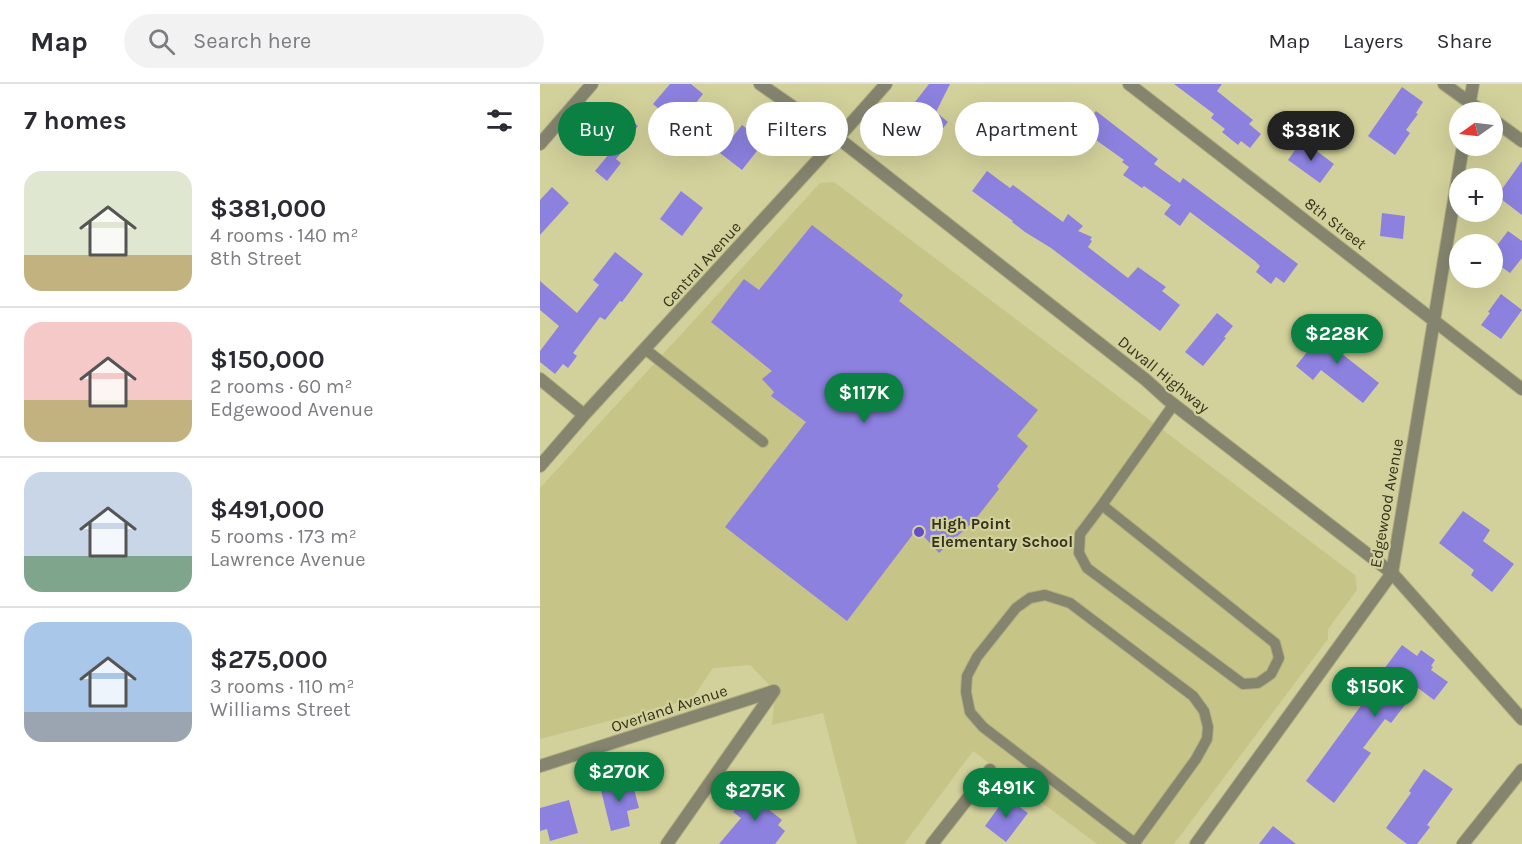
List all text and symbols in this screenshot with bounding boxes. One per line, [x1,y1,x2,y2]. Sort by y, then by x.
search box [124,14,544,68]
text: Map [30,25,88,58]
icon: search [145,25,178,58]
text: Search here [193,28,311,54]
text: Map [1268,29,1310,53]
text: Layers [1343,29,1404,53]
text: Share [1437,29,1492,53]
chip: Buy [558,102,636,156]
chip: Rent [648,102,734,156]
chip: Filters [746,102,848,156]
chip: New [860,102,943,156]
chip: Apartment [955,102,1099,156]
north arrow [1449,102,1503,156]
map controls [1449,102,1503,288]
icon: filters [483,104,516,137]
text: 7 homes [24,105,127,136]
pin: $381K [1269,111,1353,162]
text: $381K [1281,119,1341,142]
button: + [1449,168,1503,222]
text: $381,000 [210,193,326,224]
street label: 8th Street [1301,193,1370,253]
icon: home [72,195,144,267]
street label: Central Avenue [658,217,745,311]
text: 4 rooms · 140 m² [210,224,358,247]
button: − [1449,234,1503,288]
text: 8th Street [210,247,302,270]
pin: $228K [1295,314,1379,365]
text: $228K [1305,322,1369,345]
street label: Duvall Highway [1114,332,1214,417]
text: $150,000 [210,344,325,375]
icon: home [72,346,144,418]
pin: $117K [822,373,906,424]
text: 2 rooms · 60 m² [210,375,353,398]
text: $117K [838,381,890,404]
text: Edgewood Avenue [210,398,373,421]
street label: Edgewood Avenue [1366,437,1407,569]
text: $491,000 [210,494,324,525]
icon: home [72,496,144,568]
place label: High Point Elementary School [931,514,1073,551]
text: 5 rooms · 173 m² [210,525,357,548]
marker: High Point Elementary School [912,525,926,539]
text: Lawrence Avenue [210,548,366,571]
text: $275,000 [210,644,328,675]
icon: home [72,646,144,718]
pin: $150K [1333,667,1417,718]
text: 3 rooms · 110 m² [210,675,355,698]
text: $150K [1346,675,1404,698]
street label: Overland Avenue [609,681,730,736]
text: Williams Street [210,698,351,721]
pin: $270K [577,752,661,803]
text: $270K [588,760,650,783]
pin: $491K [964,768,1048,819]
pin: $275K [713,771,797,822]
text: $491K [977,776,1035,799]
text: $275K [725,779,785,802]

